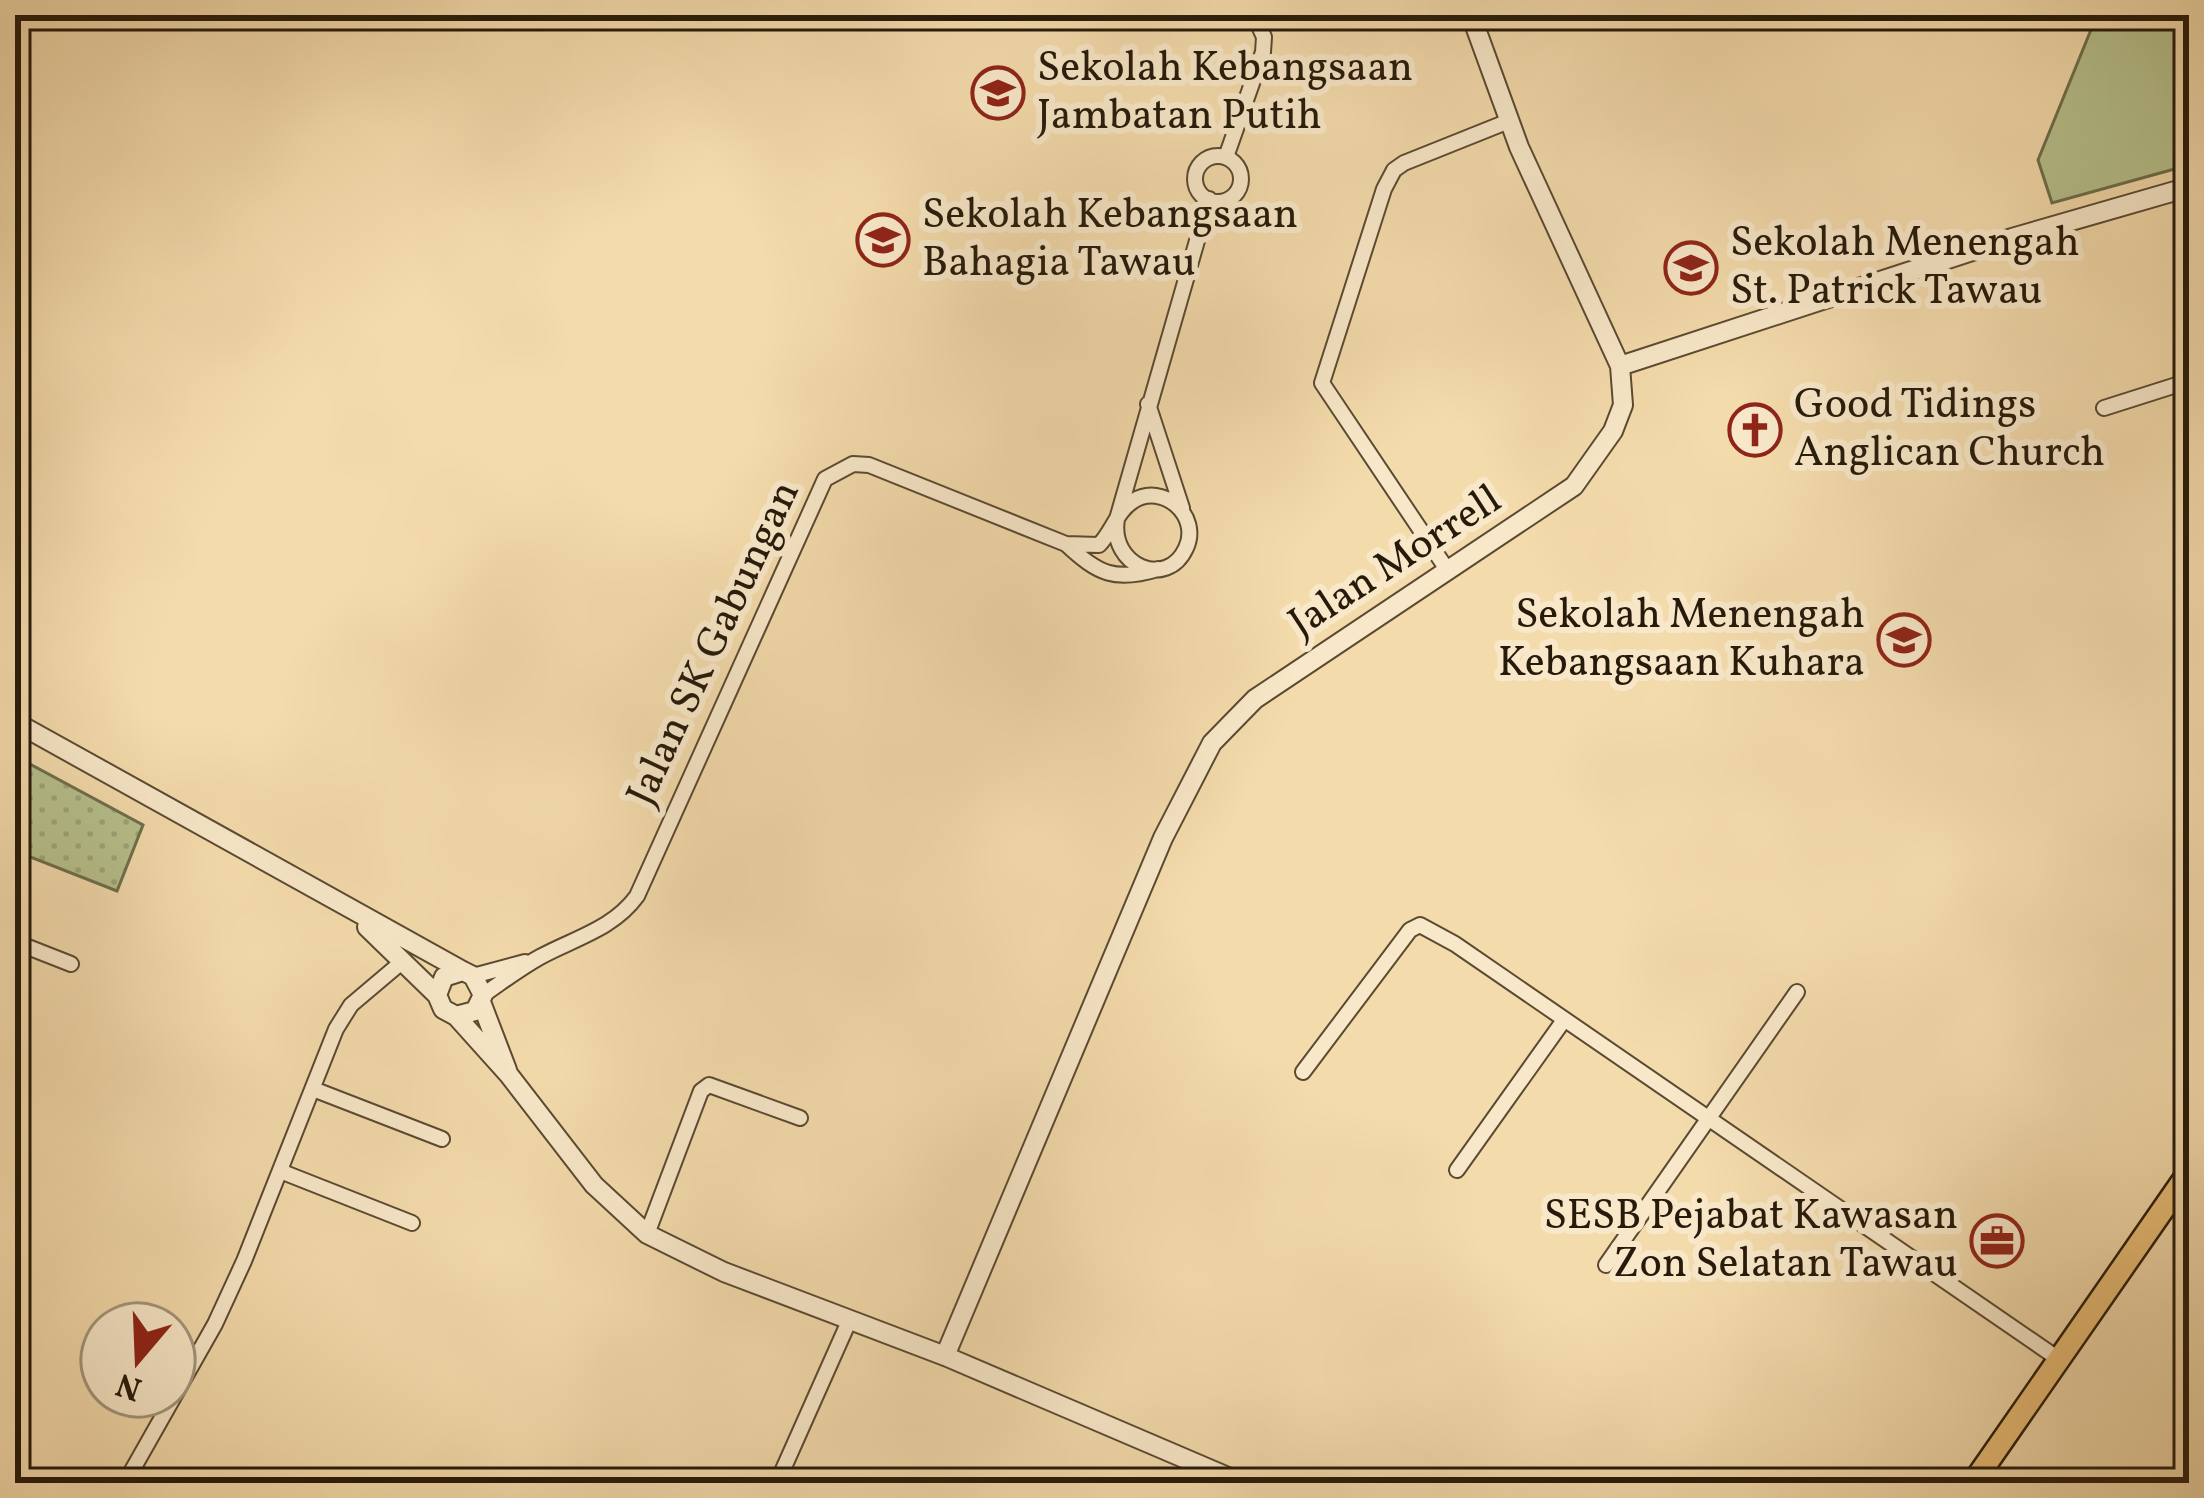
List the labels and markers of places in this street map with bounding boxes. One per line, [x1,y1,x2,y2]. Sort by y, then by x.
place label: Sekolah Kebangsaan Jambatan Putih [1037,40,1413,147]
school or university icon: Sekolah Kebangsaan Jambatan Putih [970,65,1026,121]
place label: Sekolah Kebangsaan Bahagia Tawau [922,187,1298,294]
school or university icon: Sekolah Kebangsaan Bahagia Tawau [855,212,911,268]
place label: Sekolah Menengah St. Patrick Tawau [1730,215,2080,322]
school or university icon: Sekolah Menengah St. Patrick Tawau [1663,240,1719,296]
place label: Good Tidings Anglican Church [1794,377,2105,484]
church icon: Good Tidings Anglican Church [1727,402,1783,458]
place label: Sekolah Menengah Kebangsaan Kuhara [1498,587,1865,694]
school or university icon: Sekolah Menengah Kebangsaan Kuhara [1876,612,1932,668]
place label: SESB Pejabat Kawasan Zon Selatan Tawau [1544,1188,1958,1295]
office icon: SESB Pejabat Kawasan Zon Selatan Tawau [1969,1213,2025,1269]

